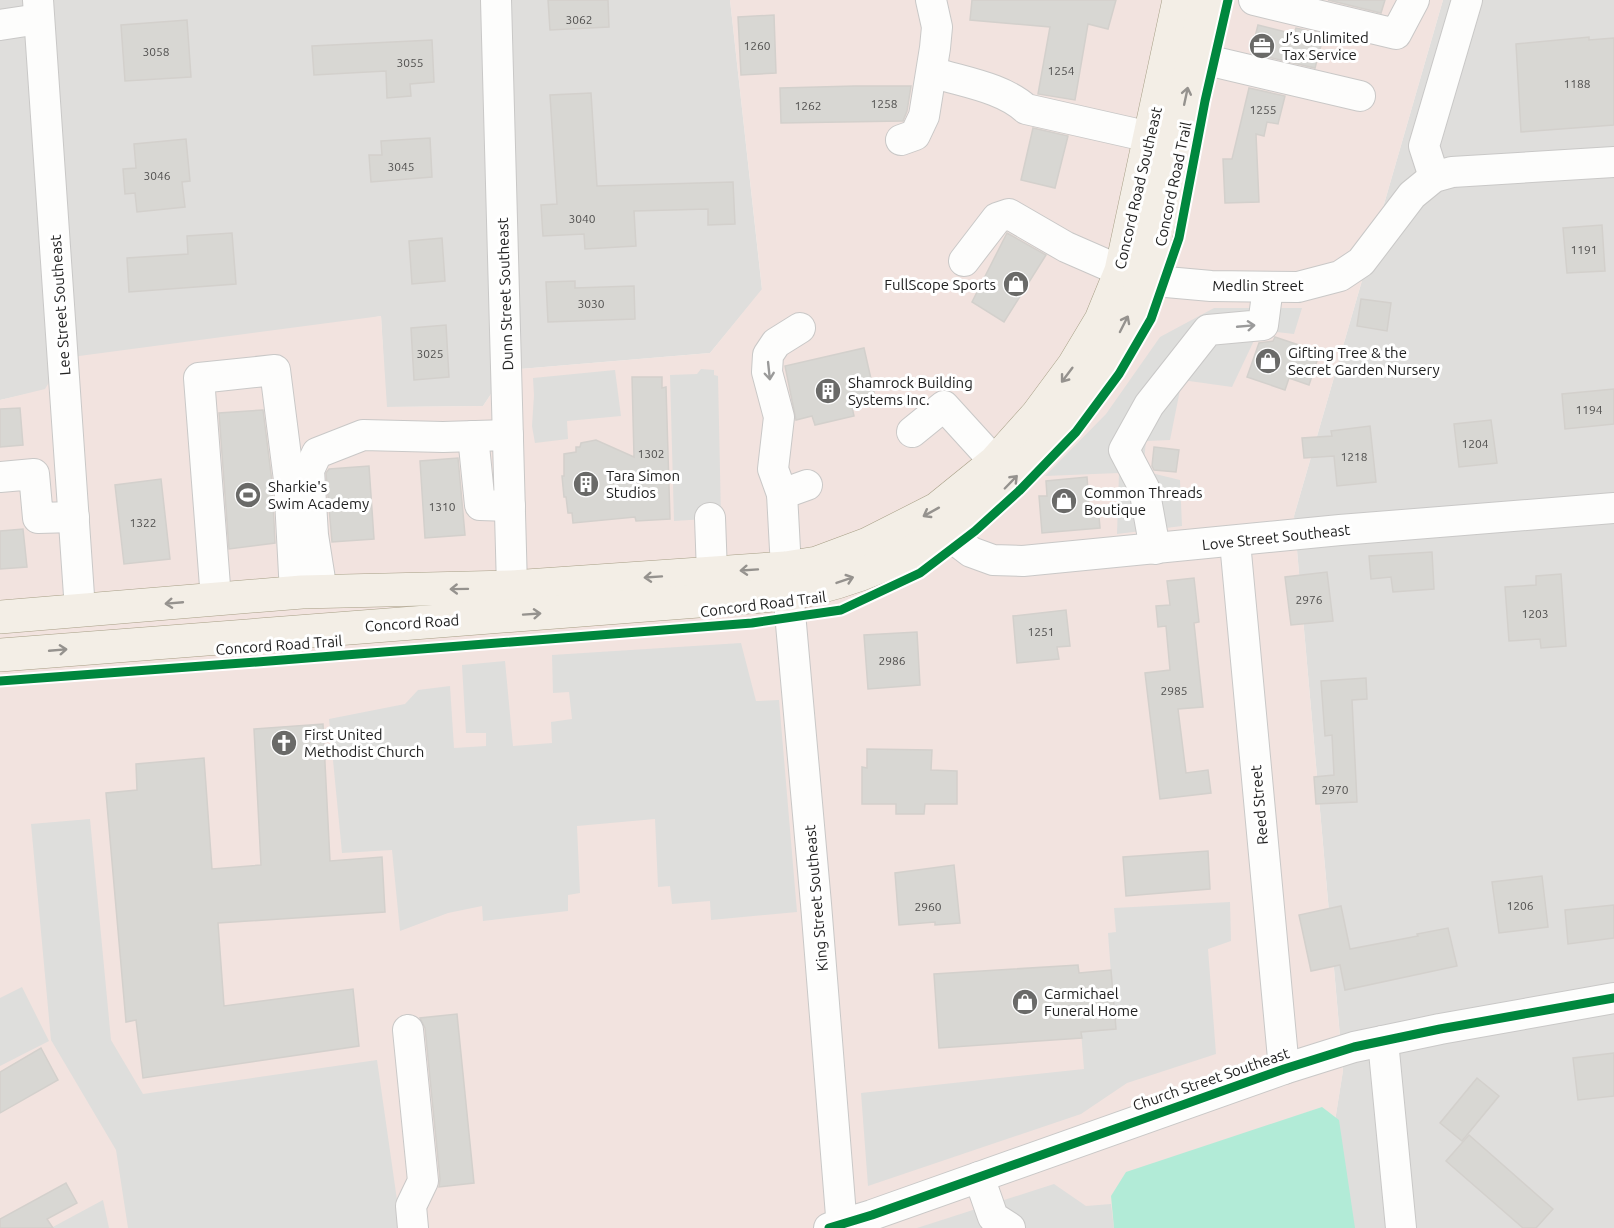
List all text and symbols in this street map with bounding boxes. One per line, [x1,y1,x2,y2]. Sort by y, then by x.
house number: 3062 [565,13,593,26]
place label: J’s Unlimited Tax Service [1282,29,1369,63]
office icon: J’s Unlimited Tax Service [1247,31,1277,61]
house number: 1260 [743,39,771,52]
house number: 3058 [142,45,170,58]
house number: 3055 [396,56,424,69]
house number: 1254 [1047,64,1075,77]
house number: 1188 [1563,77,1591,90]
one-way arrow [1180,87,1192,106]
house number: 1258 [870,97,898,110]
house number: 1262 [794,99,822,112]
house number: 1255 [1249,103,1277,116]
street label: Concord Road Southeast [1111,105,1165,271]
street label: Concord Road Trail [1151,120,1195,248]
house number: 3045 [387,160,415,173]
house number: 3046 [143,169,171,182]
house number: 3040 [568,212,596,225]
street label: Dunn Street Southeast [494,217,516,371]
street label: Lee Street Southeast [47,234,73,376]
house number: 1191 [1570,243,1598,256]
shop icon: FullScope Sports [1001,269,1031,299]
place label: FullScope Sports [884,276,996,293]
street label: Medlin Street [1212,277,1304,294]
house number: 3030 [577,297,605,310]
one-way arrow [1119,316,1131,334]
one-way arrow [1236,320,1255,331]
place label: Gifting Tree & the Secret Garden Nursery [1288,344,1440,378]
shop icon: Gifting Tree & the Secret Garden Nursery [1253,346,1283,376]
house number: 3025 [416,347,444,360]
one-way arrow [764,360,775,380]
one-way arrow [1061,366,1073,382]
place label: Shamrock Building Systems Inc. [848,374,973,408]
building icon: Shamrock Building Systems Inc. [813,376,843,406]
house number: 1194 [1575,403,1603,416]
house number: 1204 [1461,437,1489,450]
house number: 1302 [637,447,665,460]
house number: 1218 [1340,450,1368,463]
place label: Tara Simon Studios [606,467,680,501]
building icon: Tara Simon Studios [571,469,601,499]
one-way arrow [1004,474,1018,489]
place label: Sharkie's Swim Academy [268,478,369,512]
sports icon: Sharkie's Swim Academy [233,480,263,510]
place label: Common Threads Boutique [1084,484,1202,518]
shop icon: Common Threads Boutique [1049,486,1079,516]
house number: 1310 [428,500,456,513]
one-way arrow [922,507,940,518]
house number: 1322 [129,516,157,529]
street label: Love Street Southeast [1201,521,1351,553]
one-way arrow [739,565,759,576]
one-way arrow [644,572,664,583]
one-way arrow [835,574,854,585]
one-way arrow [449,583,469,594]
street label: Concord Road Trail [699,588,827,620]
house number: 2976 [1295,593,1323,606]
one-way arrow [165,597,185,608]
house number: 1203 [1521,607,1549,620]
one-way arrow [521,608,541,619]
street label: Concord Road [364,611,460,635]
house number: 1251 [1027,625,1055,638]
street label: Concord Road Trail [215,632,343,658]
one-way arrow [48,644,68,655]
house number: 2986 [878,654,906,667]
house number: 2985 [1160,684,1188,697]
place label: First United Methodist Church [304,726,424,760]
church icon: First United Methodist Church [269,728,299,758]
street label: Reed Street [1247,764,1271,846]
house number: 2970 [1321,783,1349,796]
street label: King Street Southeast [801,824,831,972]
house number: 1206 [1506,899,1534,912]
house number: 2960 [914,900,942,913]
place label: Carmichael Funeral Home [1044,985,1138,1019]
shop icon: Carmichael Funeral Home [1010,987,1040,1017]
street label: Church Street Southeast [1131,1044,1292,1114]

